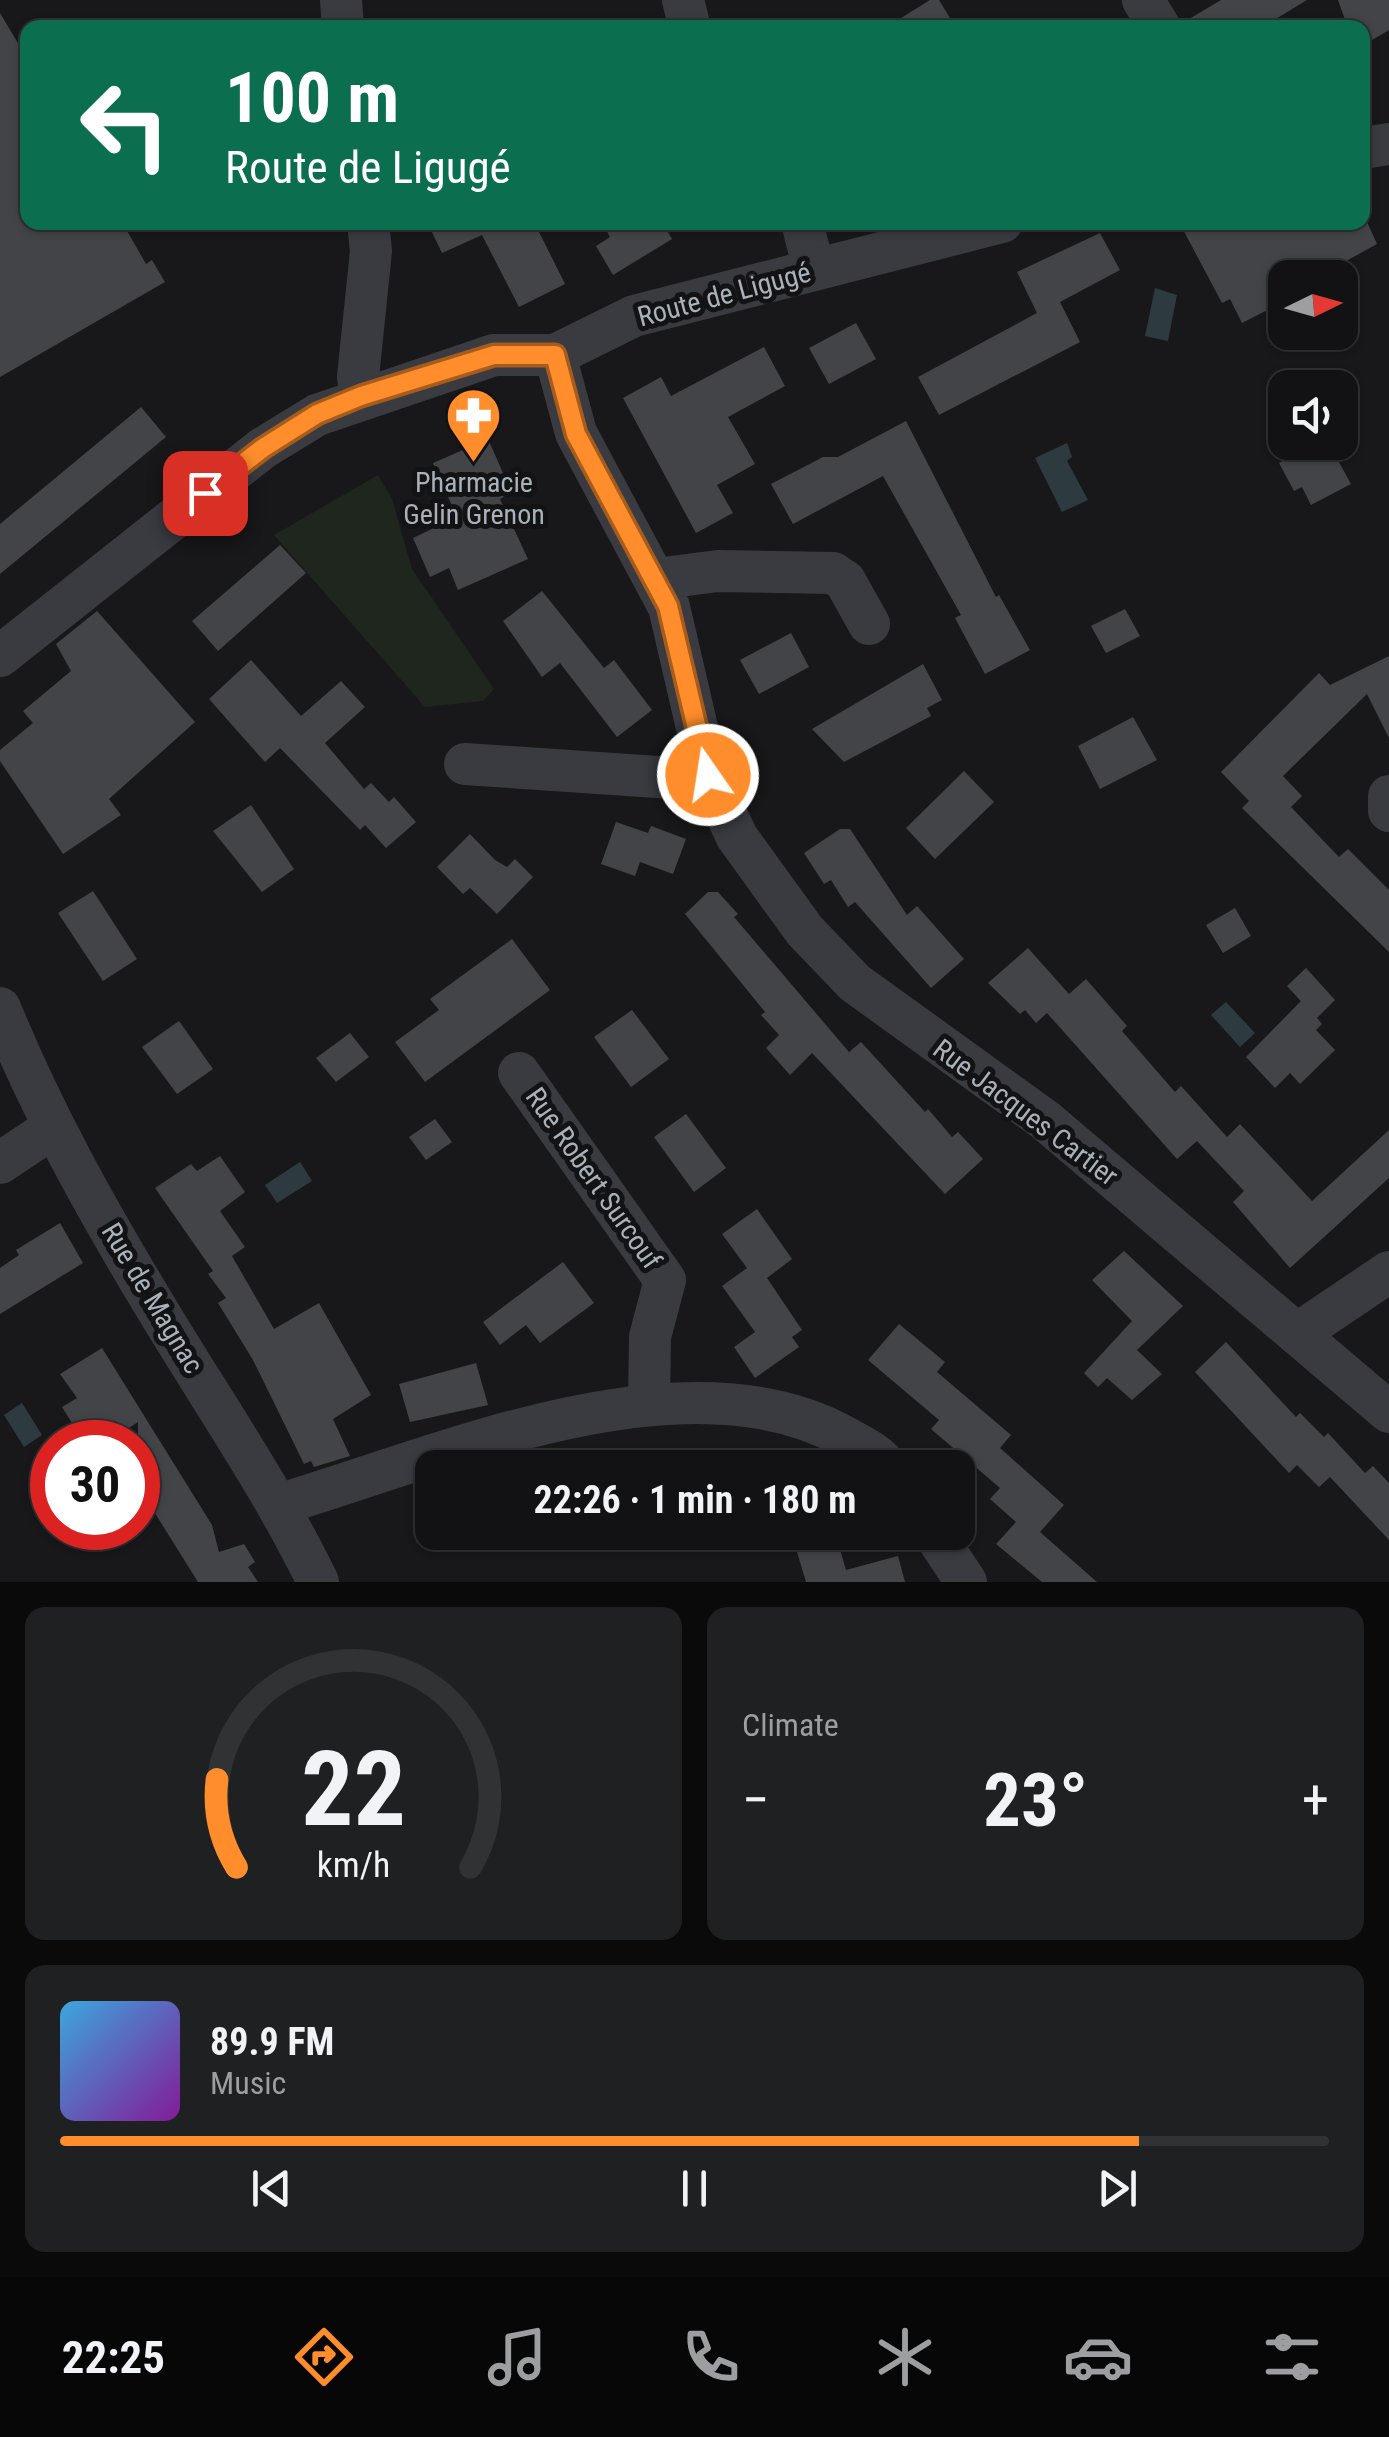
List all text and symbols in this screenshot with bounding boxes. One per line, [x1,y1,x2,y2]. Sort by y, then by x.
text: 100 m [225,57,399,139]
icon: left [60,60,190,190]
text: Route de Ligugé [225,141,511,194]
street label: Route de Ligugé [634,256,814,333]
north arrow [1268,260,1358,350]
map controls [1268,260,1358,460]
button: sound [1268,370,1358,460]
pharmacy icon: Pharmacie Gelin Grenon [444,386,504,465]
pin [163,451,248,536]
icon: arrive [178,466,233,521]
place label: Pharmacie Gelin Grenon [403,466,545,531]
position arrow [656,723,760,827]
street label: Rue Jacques Cartier [927,1032,1125,1193]
street label: Rue Robert Surcouf [519,1081,668,1275]
street label: Rue de Magnac [95,1217,210,1379]
speed limit sign: 30 [30,1420,160,1550]
text: 22:26 · 1 min · 180 m [534,1478,856,1522]
text: Climate [742,1706,839,1744]
text: 22 [301,1729,406,1850]
text: 23° [983,1756,1088,1844]
text: − [742,1768,770,1832]
text: + [1302,1768,1329,1832]
text: km/h [317,1844,390,1886]
text: 89.9 FM [210,2020,334,2064]
text: Music [210,2064,286,2102]
icon: previous [244,2161,299,2216]
icon: pause [667,2161,722,2216]
icon: next [1090,2161,1145,2216]
icon: directions [289,2322,359,2392]
icon: music [482,2322,552,2392]
icon: phone [676,2322,746,2392]
icon: climate [870,2322,940,2392]
icon: car [1063,2322,1133,2392]
icon: filters [1257,2322,1327,2392]
text: 22:25 [62,2331,165,2384]

